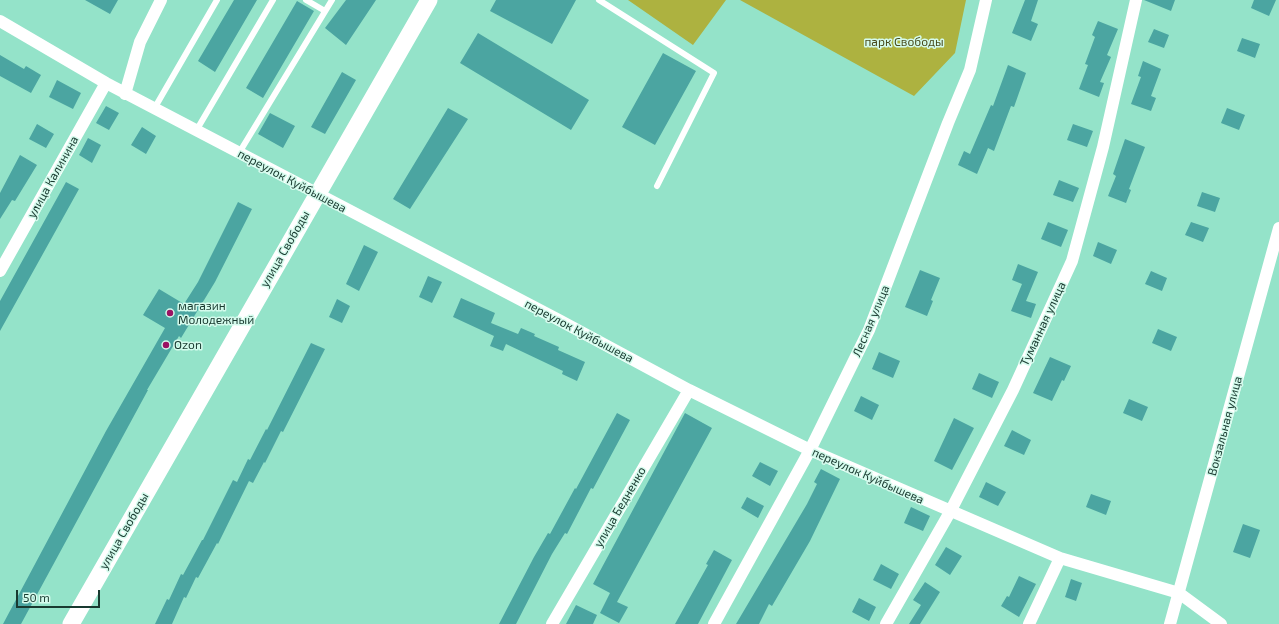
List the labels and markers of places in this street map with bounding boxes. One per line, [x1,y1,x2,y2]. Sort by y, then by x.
place label: магазин Молодежный [178,299,254,327]
marker: магазин Молодежный [165,308,175,318]
place label: Ozon [174,338,202,352]
marker: Ozon [161,340,171,350]

